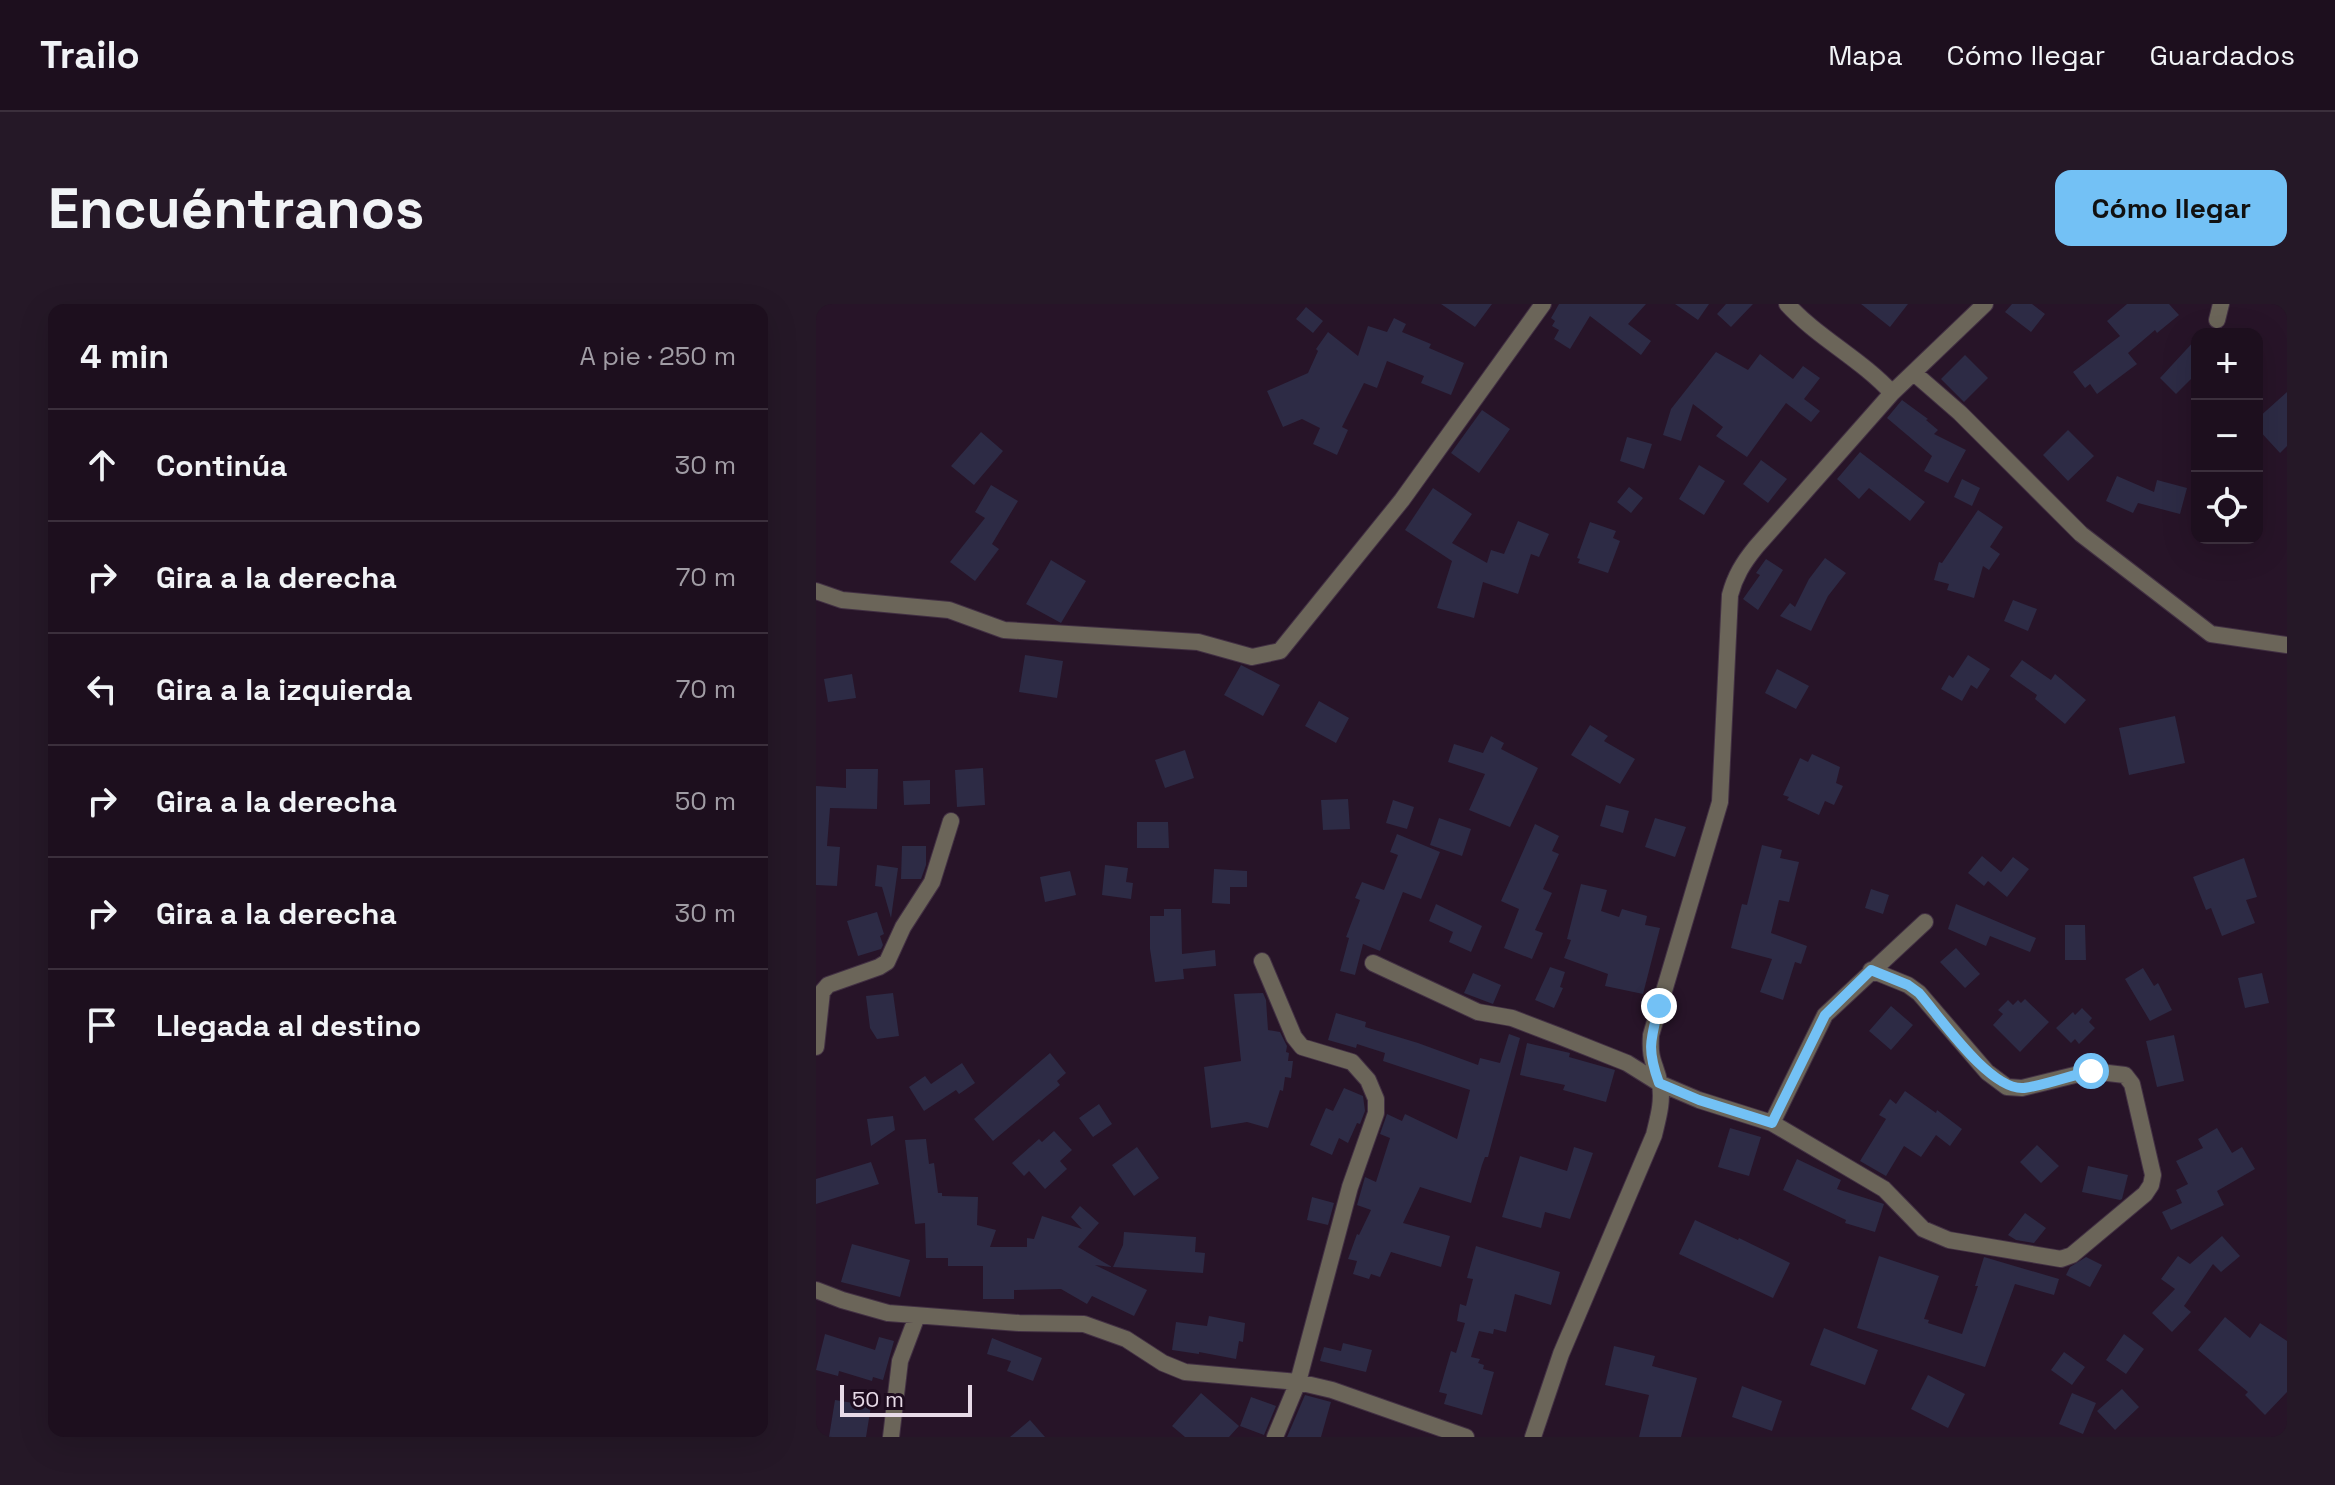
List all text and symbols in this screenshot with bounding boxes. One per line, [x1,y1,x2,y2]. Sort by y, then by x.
text: Trailo [40,31,140,79]
text: Mapa [1828,37,1903,73]
text: Cómo llegar [1947,37,2105,73]
text: Guardados [2149,37,2295,73]
button: Cómo llegar [2055,170,2287,246]
text: Encuéntranos [48,173,424,244]
map controls [2191,328,2263,544]
button: + [2191,328,2263,400]
text: 4 min [80,335,169,378]
text: A pie · 250 m [580,339,736,373]
button: − [2191,400,2263,472]
icon: ahead [80,443,124,487]
text: Continúa [156,446,287,485]
text: 30 m [675,448,736,482]
button: locate [2191,472,2263,544]
icon: right [80,555,124,599]
text: Gira a la derecha [156,558,397,597]
text: 70 m [676,560,736,594]
icon: left [80,667,124,711]
text: Gira a la izquierda [156,670,412,709]
text: 70 m [676,672,736,706]
icon: right [80,779,124,823]
text: Gira a la derecha [156,782,397,821]
text: 50 m [675,784,736,818]
icon: right [80,891,124,935]
text: Gira a la derecha [156,894,397,933]
text: 30 m [675,896,736,930]
route end [1641,988,1677,1024]
icon: arrive [80,1003,124,1047]
text: Llegada al destino [156,1006,421,1045]
route start [2073,1053,2109,1089]
scale bar [840,1381,972,1417]
text: 50 m [852,1385,904,1413]

